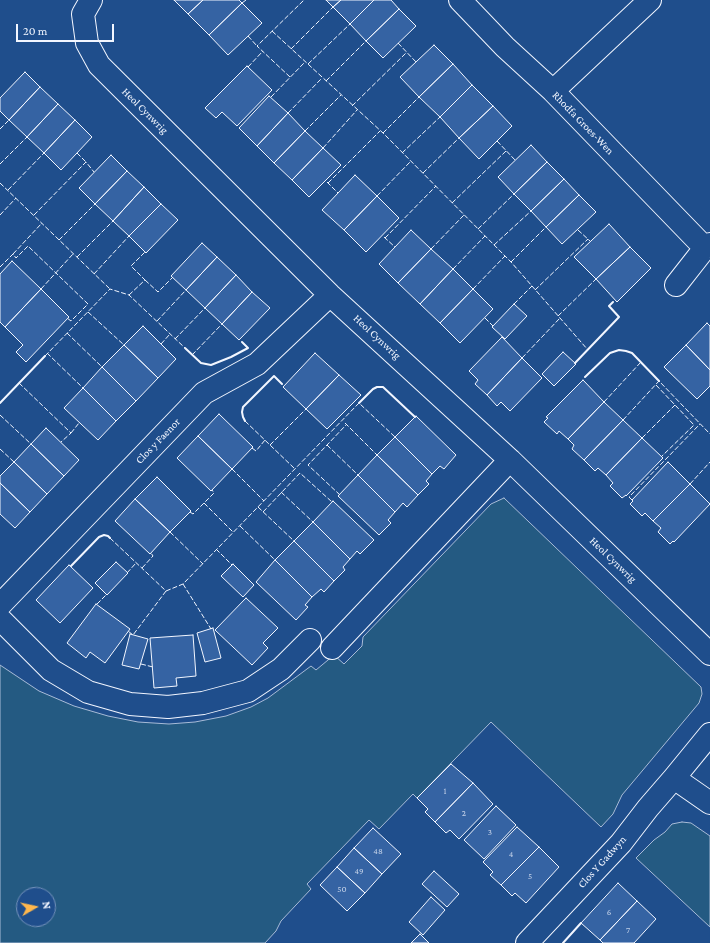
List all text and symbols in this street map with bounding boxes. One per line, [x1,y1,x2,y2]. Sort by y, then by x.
scale bar [18,16,116,42]
text: 20 m [23,24,47,38]
street label: Heol Cynwrig [119,85,171,137]
street label: Rhodfa Groes-Wen [549,89,617,157]
street label: Heol Cynwrig [351,312,403,362]
street label: Clos y Faenor [133,415,183,467]
street label: Heol Cynwrig [587,534,639,586]
house number: 1 [444,786,446,796]
house number: 2 [462,808,466,818]
house number: 3 [488,827,492,837]
street label: Clos Y Gadwyn [575,833,629,891]
house number: 48 [373,846,383,856]
house number: 4 [509,849,513,859]
house number: 49 [354,866,364,876]
house number: 5 [528,871,532,881]
house number: 50 [337,884,347,894]
north arrow [16,887,56,927]
text: N [40,901,53,910]
house number: 6 [607,907,611,917]
house number: 7 [626,925,630,935]

